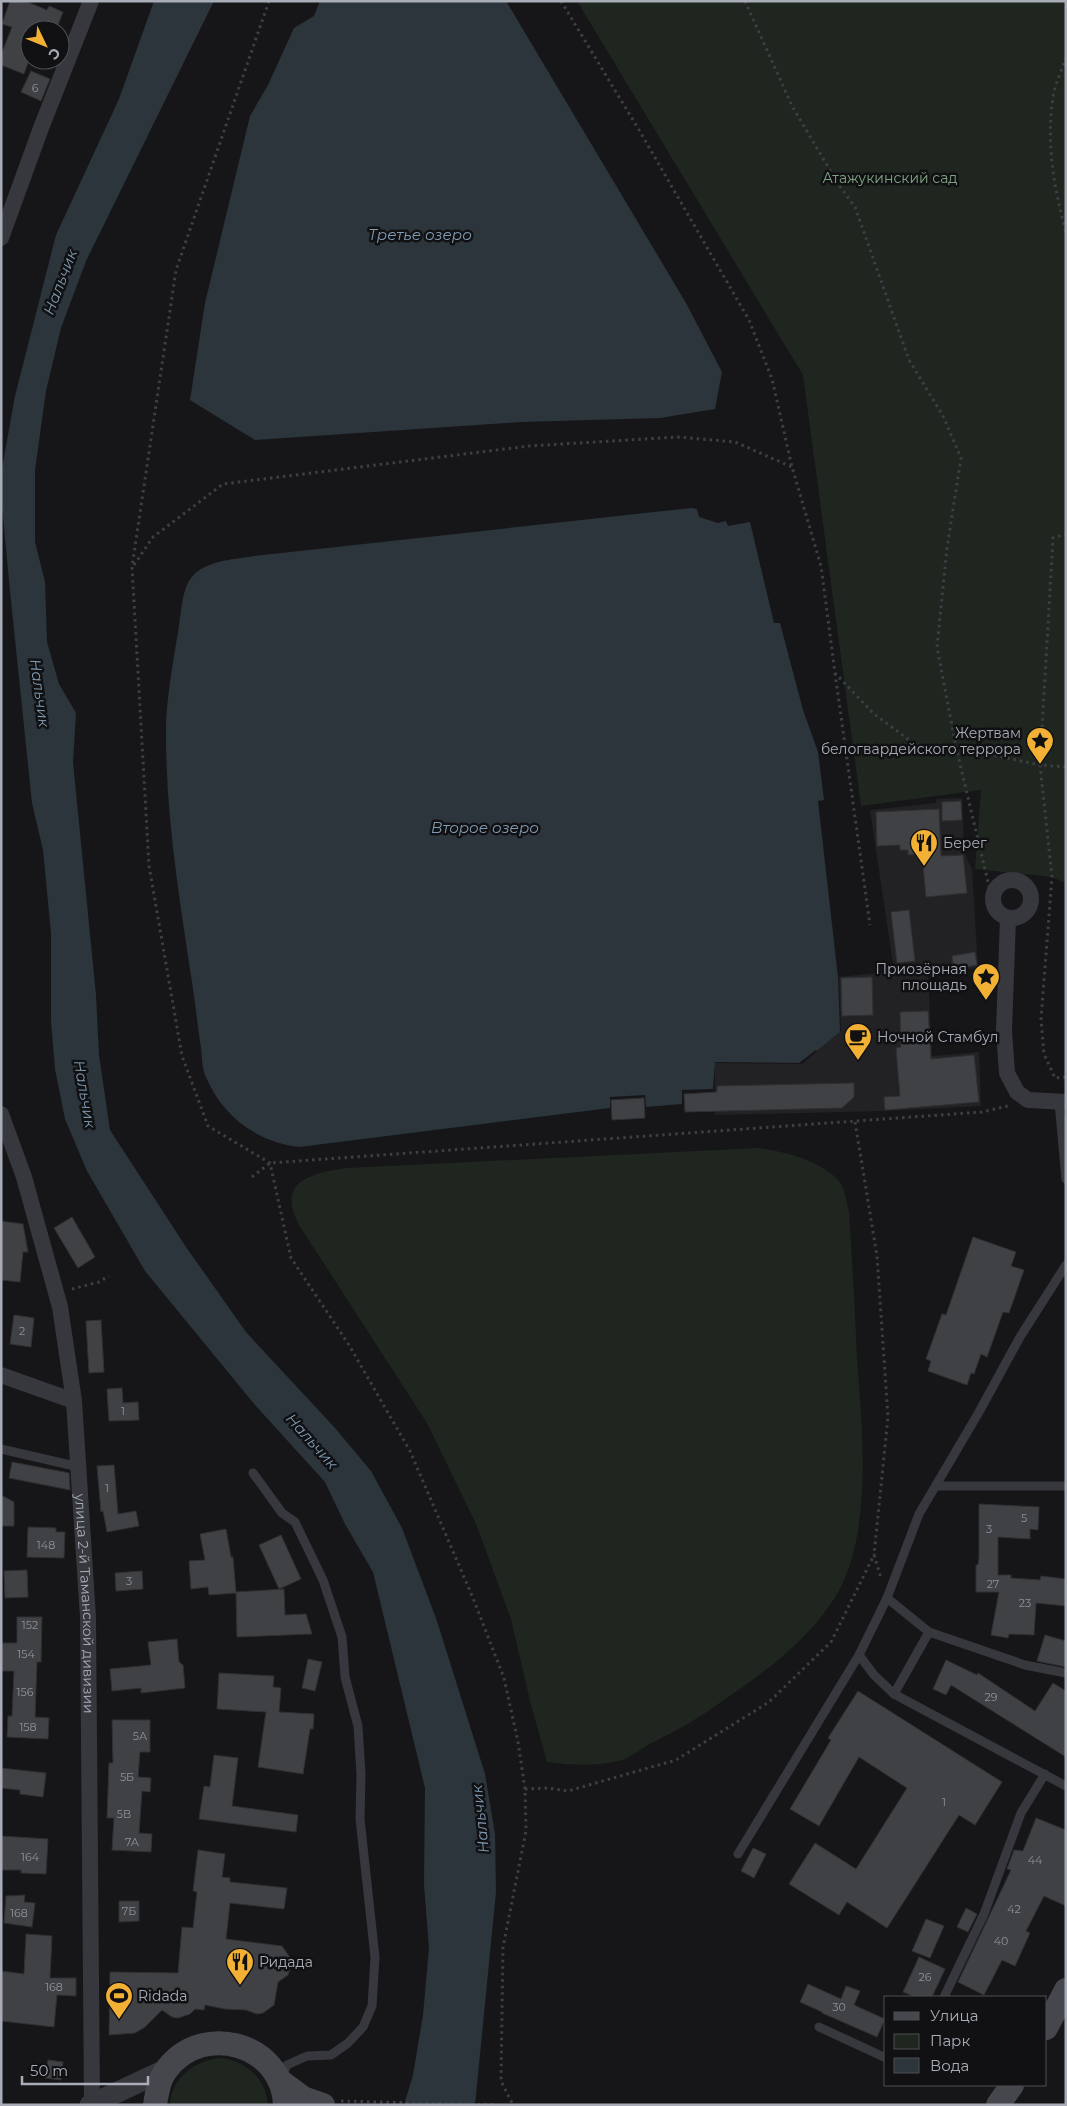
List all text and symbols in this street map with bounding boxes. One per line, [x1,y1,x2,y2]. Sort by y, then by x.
north arrow [20,20,70,70]
text: С [44,44,65,64]
house number: 6 [32,81,39,95]
park label: Атажукинский сад [822,169,958,187]
water label: Третье озеро [368,225,472,244]
water label: Нальчик [39,245,82,317]
water label: Нальчик [26,658,54,730]
place label: Жертвам белогвардейского террора [821,724,1021,758]
place icon: Жертвам белогвардейского террора [1025,726,1055,765]
water label: Второе озеро [431,818,539,837]
restaurant icon: Берег [909,828,939,867]
place label: Берег [943,834,987,852]
place label: Приозёрная площадь [875,960,967,994]
place icon: Приозёрная площадь [971,962,1001,1001]
cafe icon: Ночной Стамбул [843,1022,873,1061]
place label: Ночной Стамбул [877,1028,998,1046]
water label: Нальчик [70,1059,101,1131]
house number: 2 [19,1324,25,1338]
house number: 1 [121,1404,125,1418]
water label: Нальчик [282,1409,343,1474]
house number: 1 [105,1481,109,1495]
street label: улица 2-й Таманской дивизии [71,1492,98,1714]
house number: 5 [1021,1511,1027,1525]
house number: 3 [986,1522,992,1536]
house number: 148 [37,1538,55,1552]
house number: 3 [126,1574,132,1588]
house number: 27 [987,1577,999,1591]
house number: 23 [1019,1596,1031,1610]
house number: 152 [22,1618,38,1632]
house number: 154 [17,1647,35,1661]
house number: 156 [17,1685,34,1699]
house number: 29 [985,1690,998,1704]
house number: 158 [19,1720,37,1734]
house number: 5А [133,1729,148,1743]
house number: 5Б [120,1770,134,1784]
water label: Нальчик [467,1783,493,1854]
house number: 1 [942,1795,946,1809]
house number: 5В [117,1807,131,1821]
house number: 7А [125,1835,140,1849]
house number: 164 [21,1850,40,1864]
house number: 44 [1028,1853,1043,1867]
house number: 42 [1007,1902,1021,1916]
house number: 7Б [122,1904,136,1918]
house number: 168 [10,1906,28,1920]
house number: 40 [994,1934,1008,1948]
restaurant icon: Ридада [225,1947,255,1986]
place label: Ридада [259,1953,313,1971]
house number: 26 [919,1970,932,1984]
house number: 168 [45,1980,63,1994]
sports icon: Ridada [104,1981,134,2020]
place label: Ridada [138,1987,187,2005]
legend [884,1996,1047,2086]
house number: 30 [832,2000,846,2014]
text: Улица [930,2006,978,2025]
text: Парк [930,2031,970,2050]
scale bar [22,2054,149,2086]
text: Вода [930,2056,969,2075]
text: 50 m [30,2061,68,2080]

